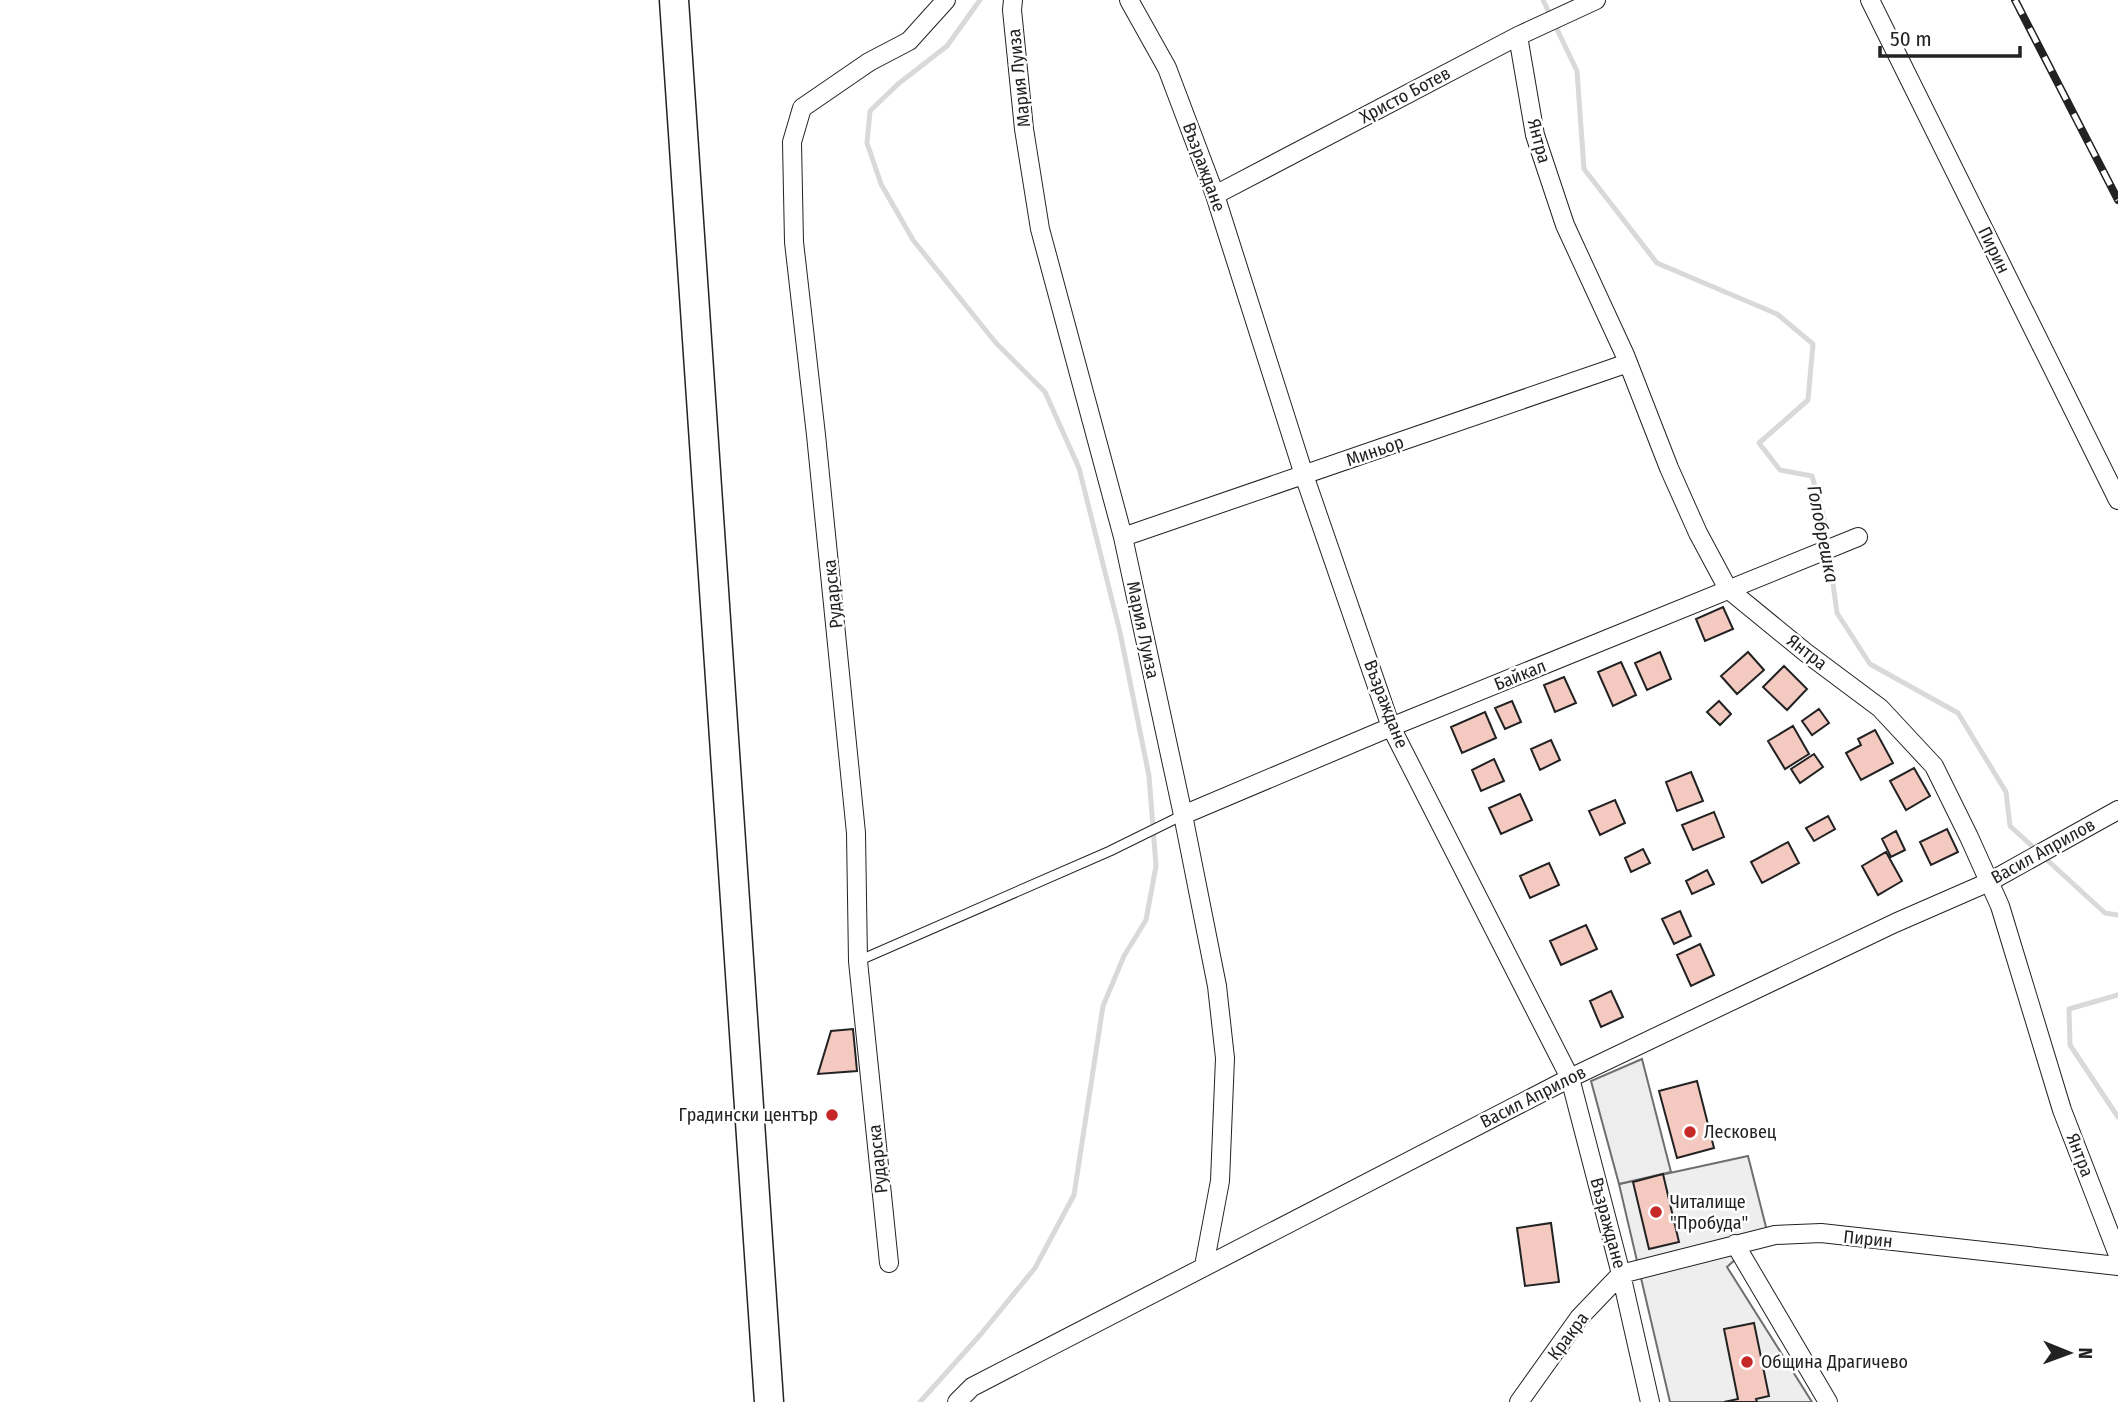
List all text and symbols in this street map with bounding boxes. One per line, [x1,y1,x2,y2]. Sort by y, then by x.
scale bar [1880,14,2020,58]
text: 50 m [1890,26,1932,52]
street label: Мария Луиза [1003,27,1035,128]
street label: Христо Ботев [1356,62,1454,128]
street label: Янтра [1523,116,1555,166]
street label: Възраждане [1178,120,1230,215]
street label: Пирин [1973,223,2015,277]
street label: Миньор [1343,431,1407,471]
water label: Голобрешка [1802,483,1844,585]
street label: Рударска [818,558,848,630]
street label: Мария Луиза [1122,579,1164,681]
street label: Янтра [1782,629,1832,675]
street label: Байкал [1491,655,1549,695]
street label: Възраждане [1359,657,1413,751]
street label: Васил Априлов [1987,813,2099,889]
street label: Васил Априлов [1477,1061,1589,1133]
place label: Градински център [679,1104,818,1126]
marker: Градински център [824,1107,840,1123]
place label: Лесковец [1704,1121,1777,1143]
street label: Рударска [863,1123,893,1195]
marker: Лесковец [1682,1124,1698,1140]
street label: Янтра [2062,1130,2098,1180]
street label: Възраждане [1585,1175,1631,1271]
place label: Читалище "Пробуда" [1670,1191,1748,1234]
marker: Читалище "Пробуда" [1648,1204,1664,1220]
street label: Пирин [1842,1225,1894,1253]
street label: Кракра [1543,1307,1593,1364]
north arrow [2034,1318,2104,1388]
text: N [2074,1347,2097,1359]
place label: Община Драгичево [1761,1351,1908,1373]
marker: Община Драгичево [1739,1354,1755,1370]

